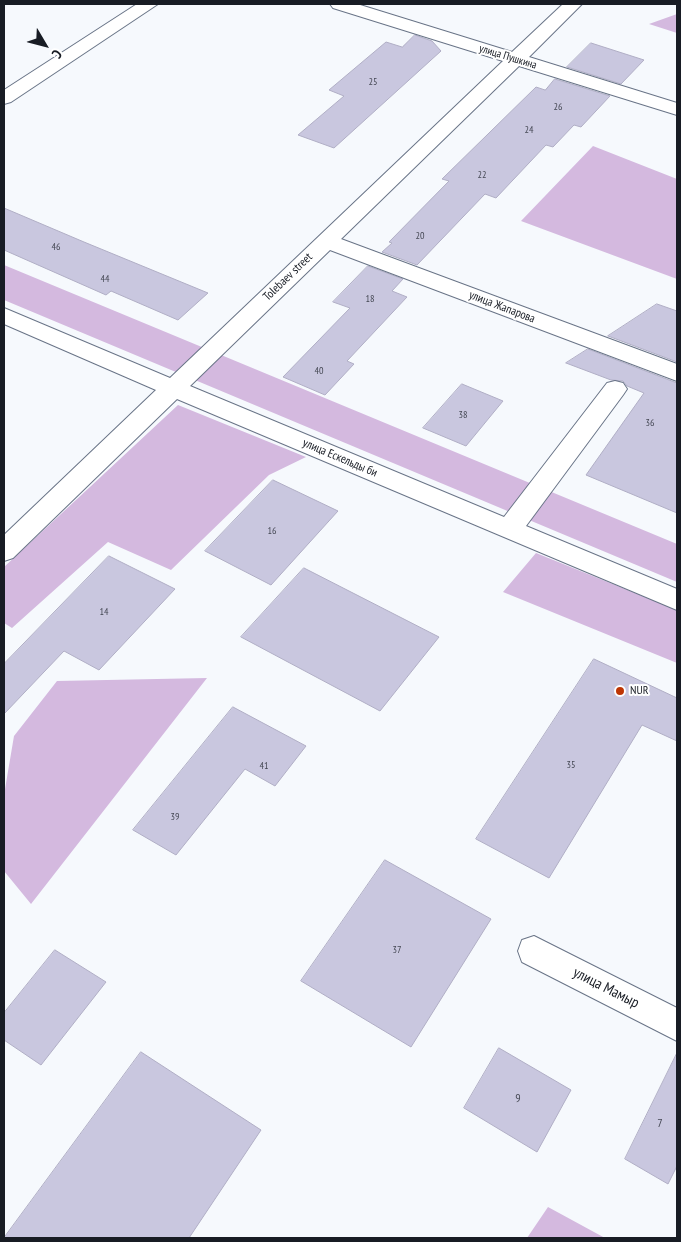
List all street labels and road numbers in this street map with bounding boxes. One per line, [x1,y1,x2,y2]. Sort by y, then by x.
street label: улица Пушкина [478,42,538,72]
street label: Tolebaev street [260,250,316,304]
street label: улица Жапарова [467,288,537,326]
street label: улица Ескельды би [300,436,380,480]
street label: улица Мамыр [570,964,642,1012]

